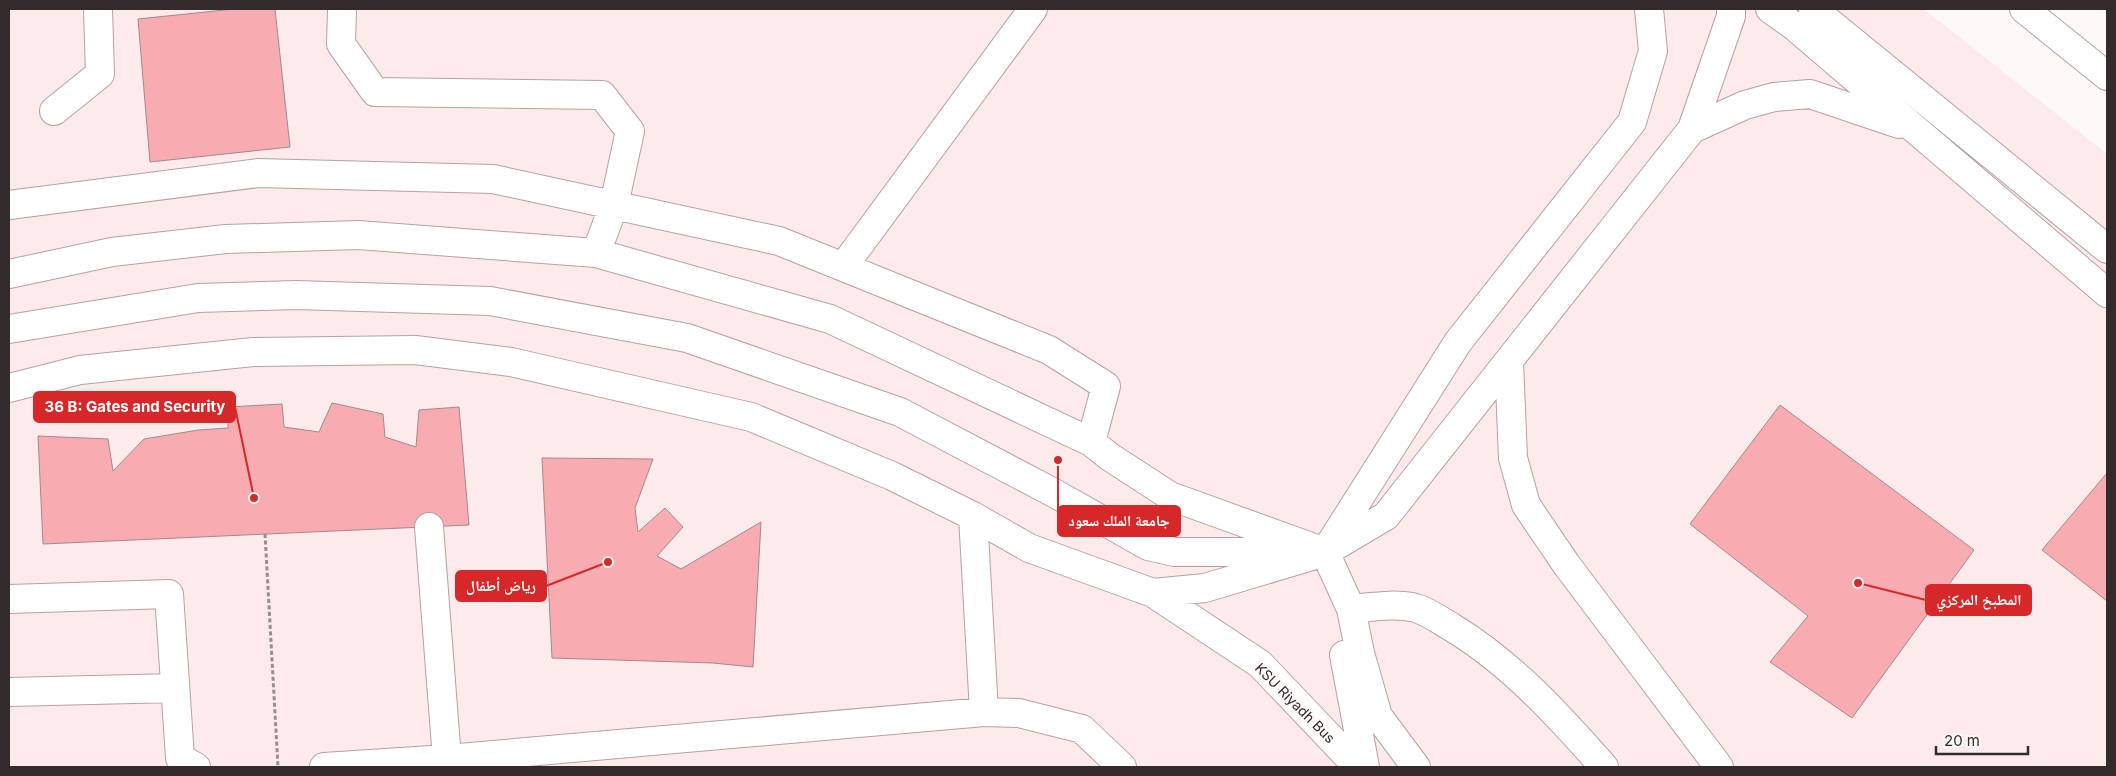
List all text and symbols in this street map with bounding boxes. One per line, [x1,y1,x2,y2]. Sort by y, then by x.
callout: 36 B: Gates and Security [34,392,235,422]
text: 36 B: Gates and Security [45,397,225,416]
callout: جامعة الملك سعود [1058,506,1180,536]
text: جامعة الملك سعود [1068,511,1170,530]
callout: رياض أطفال [456,571,546,601]
text: رياض أطفال [466,576,536,595]
callout: المطبخ المركزي [1926,585,2031,615]
text: المطبخ المركزي [1937,590,2021,612]
street label: KSU Riyadh Bus [1252,659,1339,746]
scale bar [1936,724,2028,756]
text: 20 m [1944,731,1980,750]

